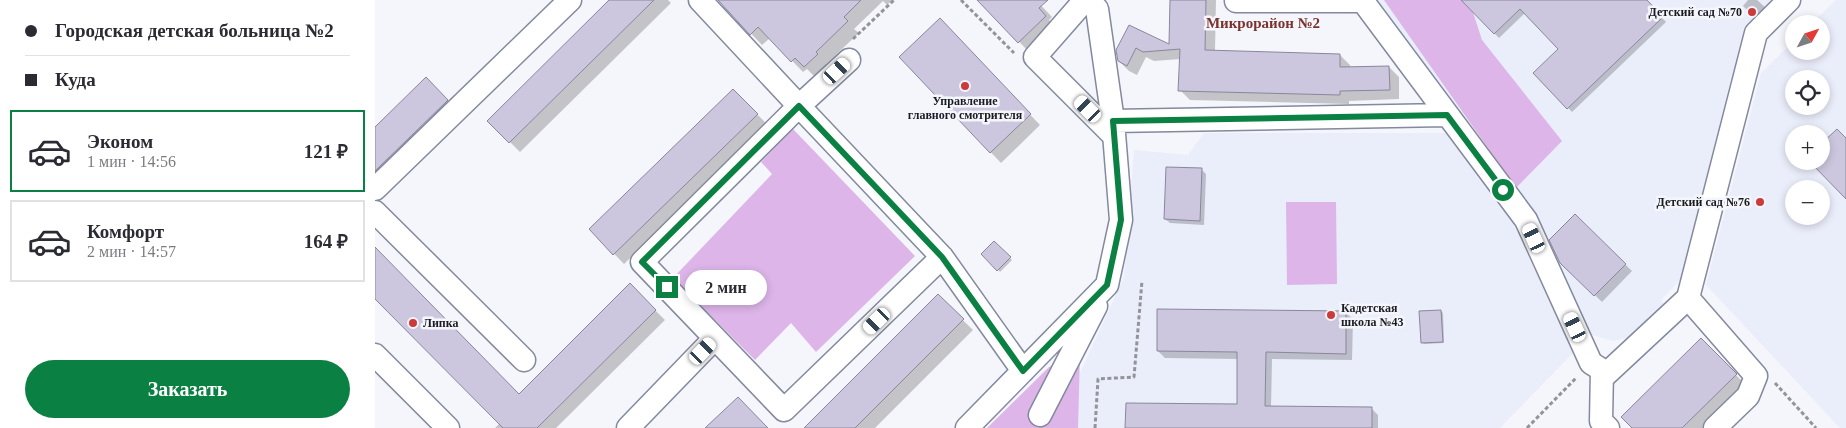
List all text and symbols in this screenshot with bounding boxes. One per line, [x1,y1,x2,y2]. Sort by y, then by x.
place label: Детский сад №70 [1649,5,1742,19]
marker: Детский сад №70 [1746,6,1758,18]
district label: Микрорайон №2 [1206,15,1320,31]
north arrow [1785,15,1830,60]
map controls [1785,15,1830,225]
text: Городская детская больница №2 [55,20,334,41]
car [820,55,853,87]
text: Куда [55,69,96,90]
button: locate [1785,70,1830,115]
marker: Управление главного смотрителя [959,80,971,92]
car [1072,93,1103,125]
place label: Управление главного смотрителя [908,94,1023,122]
button: + [1785,125,1830,170]
icon: car [27,129,72,174]
text: Эконом [87,131,153,152]
text: 121 ₽ [304,141,348,162]
text: 1 мин · 14:56 [87,153,176,170]
route start [1492,179,1514,201]
button: − [1785,180,1830,225]
place label: Детский сад №76 [1657,195,1750,209]
marker: Детский сад №76 [1754,196,1766,208]
icon: car [27,219,72,264]
text: Комфорт [87,221,164,242]
car [1520,221,1547,255]
text: 164 ₽ [304,231,348,252]
text: 2 мин · 14:57 [87,243,176,260]
callout: 2 мин [685,270,767,304]
route end [656,276,678,298]
text: 2 мин [705,279,747,296]
place label: Кадетская школа №43 [1341,301,1404,329]
car [861,305,893,337]
marker: Кадетская школа №43 [1325,309,1337,321]
car [1561,310,1588,344]
place label: Липка [423,316,459,330]
marker: Липка [407,317,419,329]
car [687,335,718,367]
button: Заказать [25,360,350,418]

